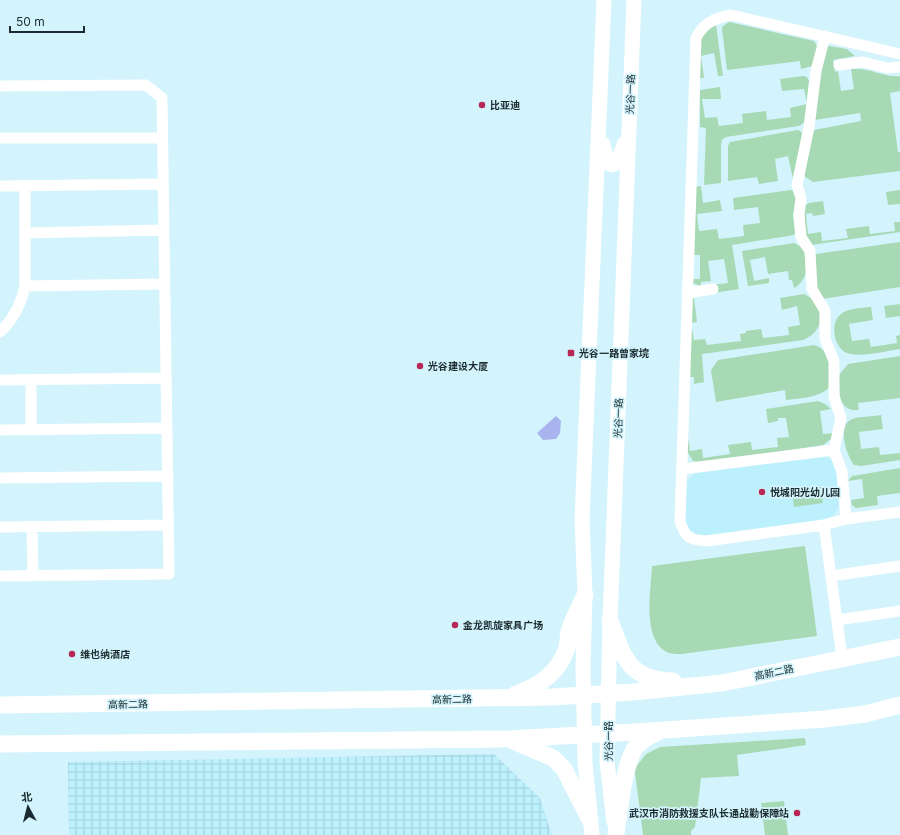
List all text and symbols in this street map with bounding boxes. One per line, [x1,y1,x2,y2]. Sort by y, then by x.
scale bar [10,8,84,34]
text: 50 m [16,14,45,29]
street label: 光谷一路 [623,74,637,114]
place label: 比亚迪 [490,99,520,111]
marker: 比亚迪 [477,100,487,110]
place label: 光谷一路曾家垸 [579,347,649,359]
marker: 光谷一路曾家垸 [566,348,576,358]
place label: 光谷建设大厦 [428,360,488,372]
marker: 光谷建设大厦 [415,361,425,371]
street label: 光谷一路 [611,398,625,438]
place label: 悦城阳光幼儿园 [770,486,840,498]
marker: 悦城阳光幼儿园 [757,487,767,497]
place label: 金龙凯旋家具广场 [462,619,543,631]
marker: 金龙凯旋家具广场 [450,620,460,630]
place label: 维也纳酒店 [80,648,130,660]
marker: 维也纳酒店 [67,649,77,659]
street label: 高新二路 [753,662,795,682]
street label: 高新二路 [432,693,472,705]
street label: 高新二路 [108,698,148,710]
street label: 光谷一路 [602,721,614,761]
north arrow [8,787,48,827]
text: 北 [20,789,33,805]
place label: 武汉市消防救援支队长通战勤保障站 [629,807,789,819]
marker: 武汉市消防救援支队长通战勤保障站 [792,808,802,818]

